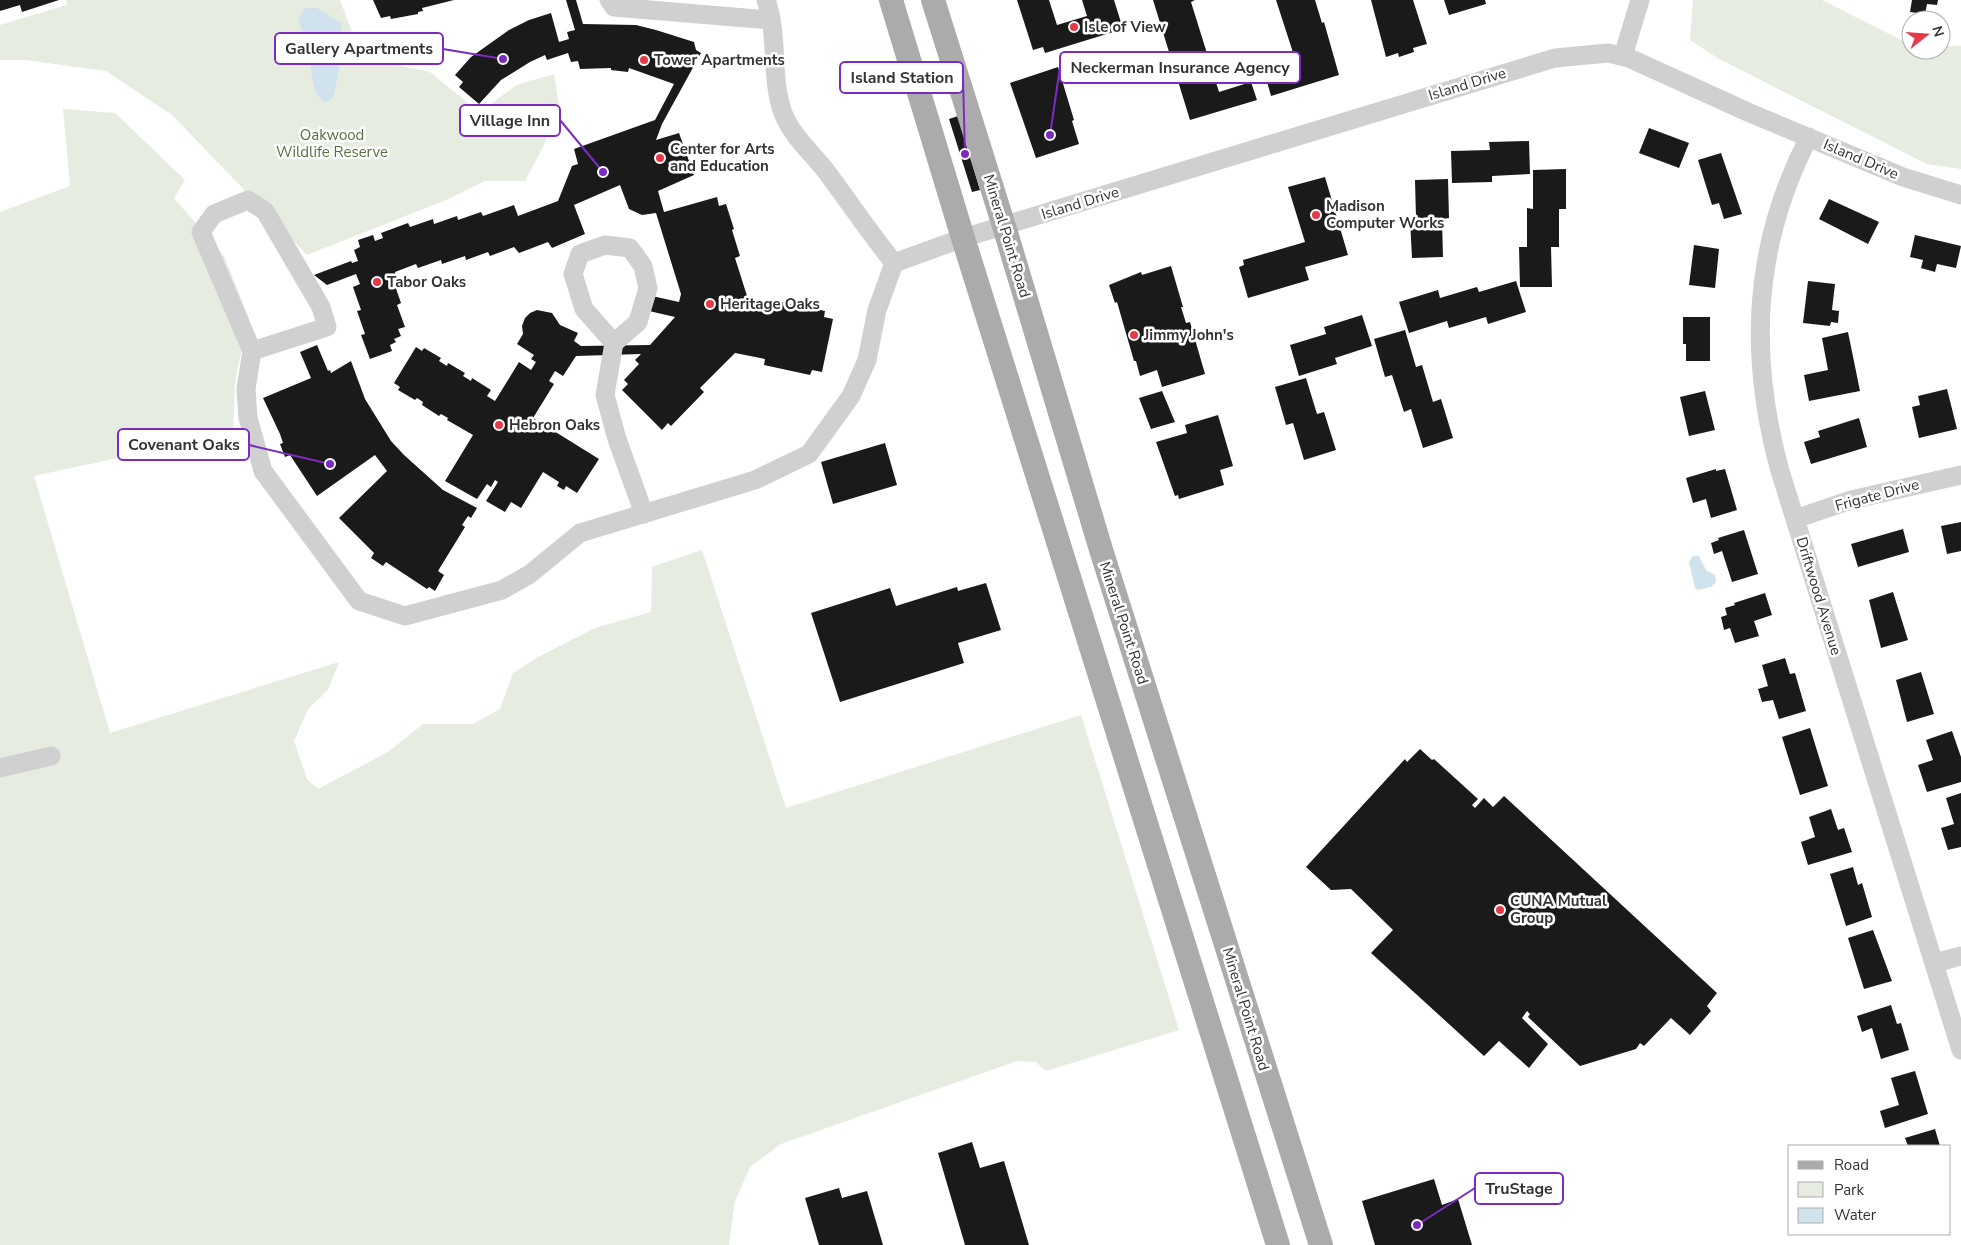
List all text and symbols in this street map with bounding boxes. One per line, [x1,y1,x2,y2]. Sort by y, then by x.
north arrow [1901,10,1951,60]
place label: Isle of View [1084,17,1166,37]
marker: Isle of View [1068,21,1080,33]
text: N [1927,24,1949,39]
callout: Gallery Apartments [275,33,443,64]
text: Gallery Apartments [285,38,433,60]
place label: Tower Apartments [654,50,785,70]
callout: Neckerman Insurance Agency [1060,52,1300,83]
marker: Tower Apartments [638,54,650,66]
text: Neckerman Insurance Agency [1070,57,1290,79]
callout: Island Station [840,62,963,93]
street label: Island Drive [1426,63,1508,105]
text: Island Station [850,67,954,89]
callout: Village Inn [460,105,560,136]
text: Village Inn [469,110,550,132]
park label: Oakwood Wildlife Reserve [276,125,388,162]
street label: Island Drive [1820,134,1902,184]
place label: Center for Arts and Education [670,139,775,176]
marker: Center for Arts and Education [654,152,666,164]
street label: Mineral Point Road [979,172,1035,300]
street label: Island Drive [1039,182,1121,224]
place label: Madison Computer Works [1326,196,1444,233]
marker: Madison Computer Works [1310,209,1322,221]
place label: Tabor Oaks [387,272,466,292]
marker: Tabor Oaks [371,276,383,288]
place label: Heritage Oaks [720,294,820,314]
marker: Heritage Oaks [704,298,716,310]
place label: Jimmy John's [1143,325,1234,345]
marker: Jimmy John's [1128,329,1140,341]
place label: Hebron Oaks [509,415,600,435]
marker: Hebron Oaks [493,419,505,431]
callout: Covenant Oaks [118,429,249,460]
text: Covenant Oaks [128,434,240,456]
street label: Frigate Drive [1833,474,1921,516]
street label: Driftwood Avenue [1791,534,1847,658]
street label: Mineral Point Road [1095,559,1153,687]
place label: CUNA Mutual Group [1510,891,1607,928]
marker: CUNA Mutual Group [1494,904,1506,916]
street label: Mineral Point Road [1218,945,1274,1073]
legend [1788,1145,1951,1235]
text: Road [1834,1155,1869,1175]
callout: TruStage [1475,1173,1563,1204]
text: TruStage [1485,1178,1553,1200]
text: Park [1834,1180,1864,1200]
text: Water [1834,1205,1877,1225]

